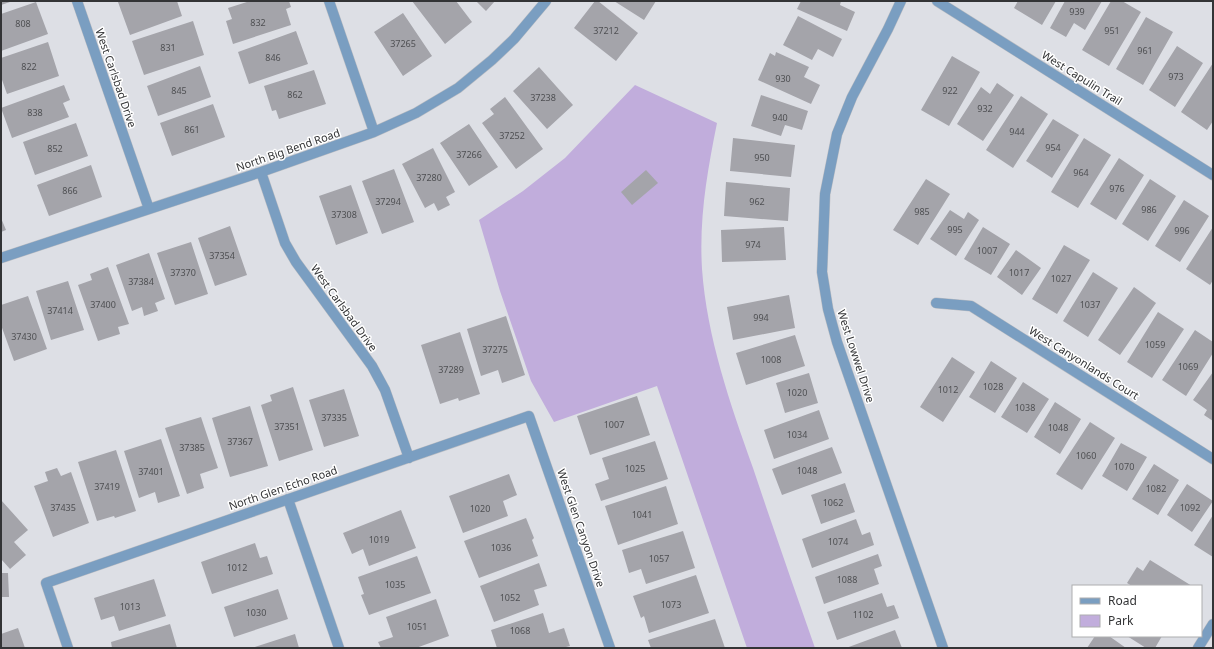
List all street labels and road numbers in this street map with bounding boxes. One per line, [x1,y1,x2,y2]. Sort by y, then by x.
street label: West Carlsbad Drive [92,26,140,129]
street label: West Capulin Trail [1039,47,1125,108]
street label: North Big Bend Road [234,125,342,174]
street label: West Carlsbad Drive [308,261,381,354]
street label: West Lowwel Drive [834,307,879,404]
street label: West Canyonlands Court [1026,323,1142,403]
street label: North Glen Echo Road [226,462,339,513]
street label: West Glen Canyon Drive [554,467,609,589]

